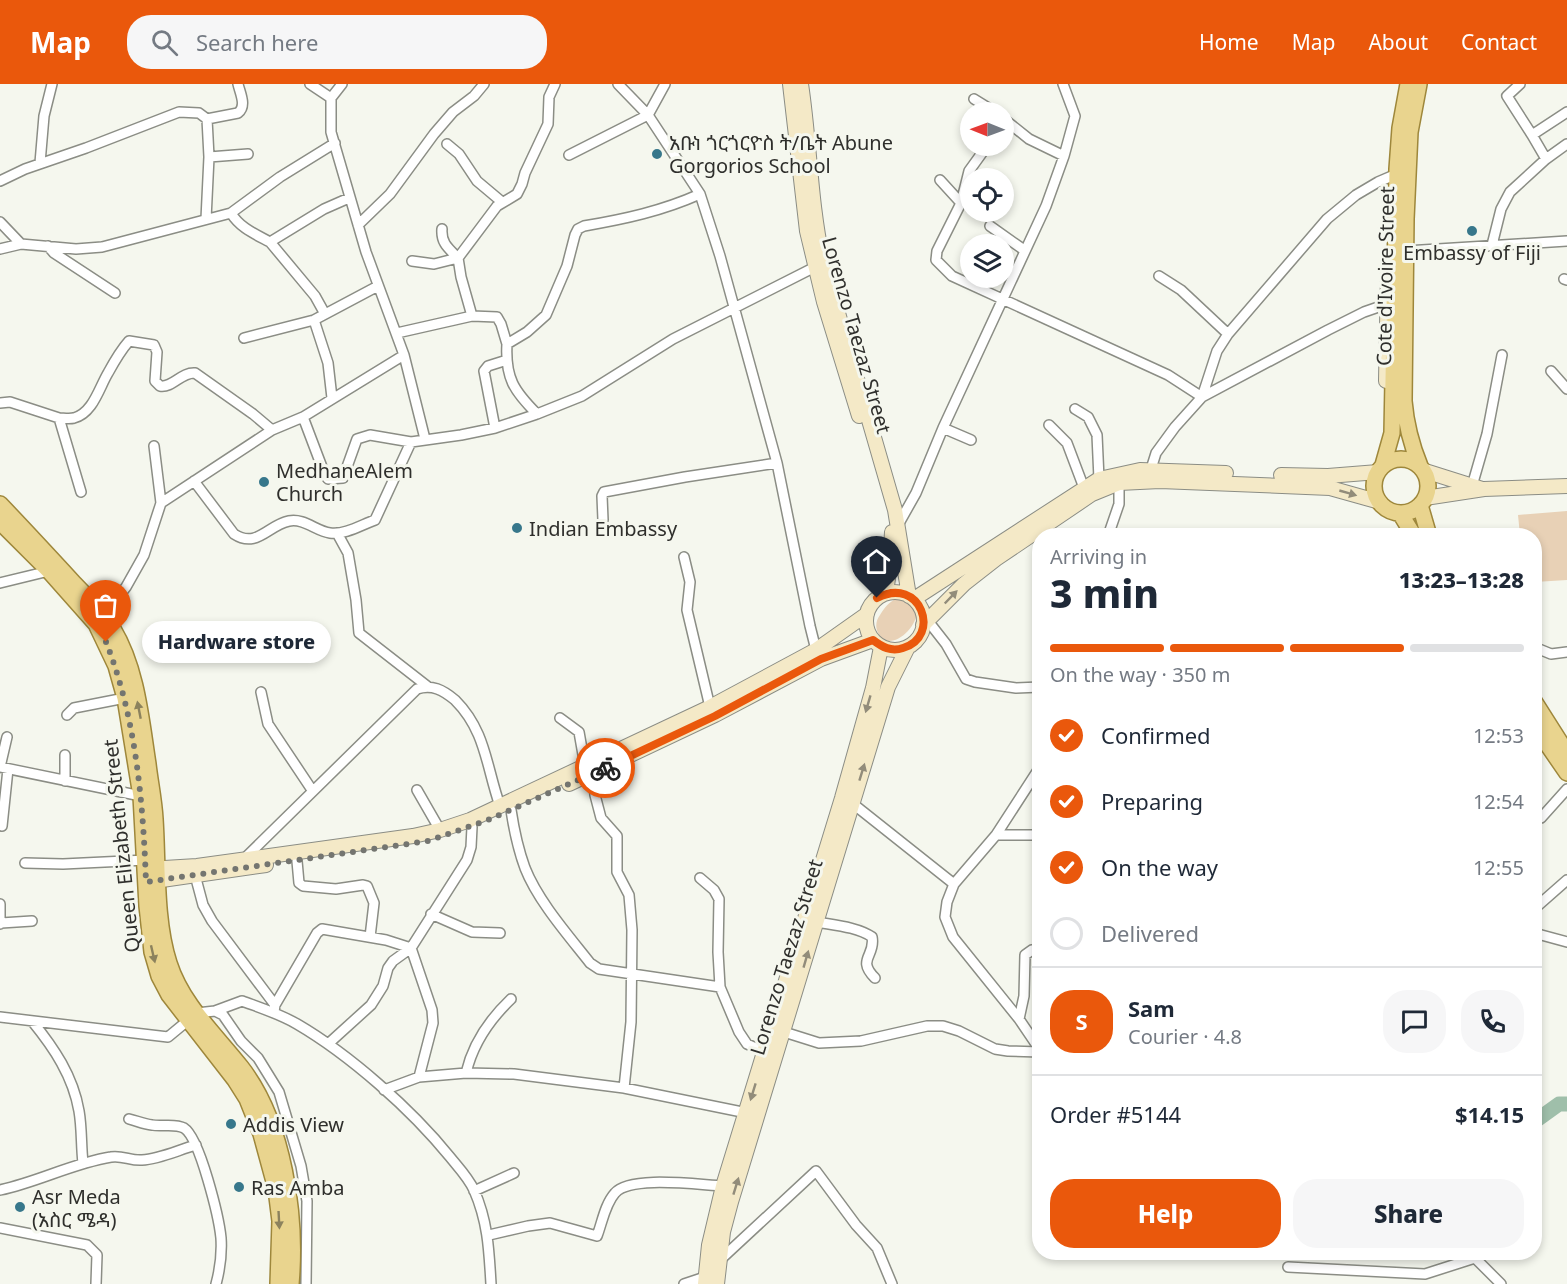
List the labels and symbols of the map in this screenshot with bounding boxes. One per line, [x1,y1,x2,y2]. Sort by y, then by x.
north arrow [960,102,1014,156]
place label: አቡነ ጎርጎርዮስ ት/ቤት Abune Gorgorios School [669,129,893,179]
marker: አቡነ ጎርጎርዮስ ት/ቤት Abune Gorgorios School [650,147,664,161]
street label: Cote d'Ivoire Street [1370,186,1400,366]
marker: Embassy of Fiji [1465,224,1479,238]
street label: Lorenzo Taezaz Street [816,233,898,437]
place label: Embassy of Fiji [1403,239,1541,266]
place label: MedhaneAlem Church [276,457,413,507]
marker: MedhaneAlem Church [257,475,271,489]
one-way arrow [1339,489,1357,498]
place label: Indian Embassy [529,515,678,542]
marker: Indian Embassy [510,521,524,535]
pin [851,536,902,598]
pin [80,580,131,642]
one-way arrow [944,591,958,605]
callout: Hardware store [142,621,331,663]
one-way arrow [863,695,872,713]
one-way arrow [134,700,143,719]
street label: Queen Elizabeth Street [96,738,146,954]
courier [575,738,635,798]
one-way arrow [858,763,867,781]
street label: Lorenzo Taezaz Street [743,856,829,1058]
one-way arrow [149,945,158,964]
one-way arrow [802,950,811,968]
one-way arrow [748,1083,757,1101]
place label: Addis View [243,1111,344,1138]
marker: Addis View [224,1117,238,1131]
place label: Ras Amba [251,1174,344,1201]
one-way arrow [732,1177,741,1195]
marker: Ras Amba [232,1180,246,1194]
place label: Asr Meda (አስር ሜዳ) [32,1183,121,1233]
marker: Asr Meda (አስር ሜዳ) [13,1200,27,1214]
one-way arrow [274,1210,284,1229]

